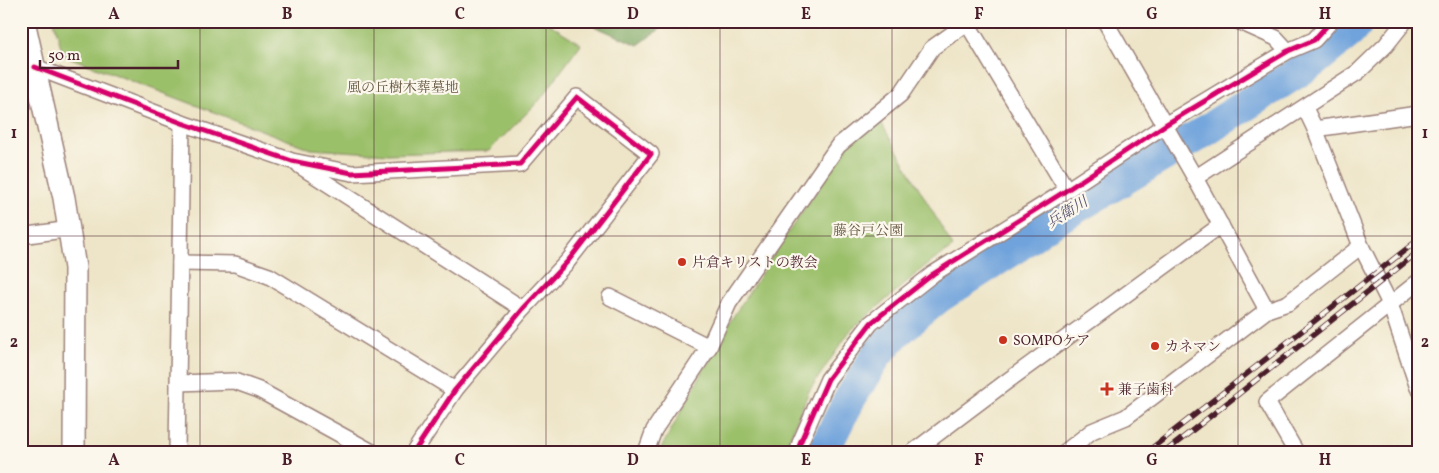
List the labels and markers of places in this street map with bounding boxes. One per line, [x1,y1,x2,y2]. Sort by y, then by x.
place label: 片倉キリストの教会 [692,254,818,273]
marker: 片倉キリストの教会 [676,256,688,268]
place label: SOMPOケア [1013,332,1090,351]
marker: SOMPOケア [997,334,1009,346]
place label: カネマン [1165,338,1221,357]
marker: カネマン [1149,340,1161,352]
place label: 兼子歯科 [1118,381,1174,400]
marker: 兼子歯科 [1100,382,1114,396]

